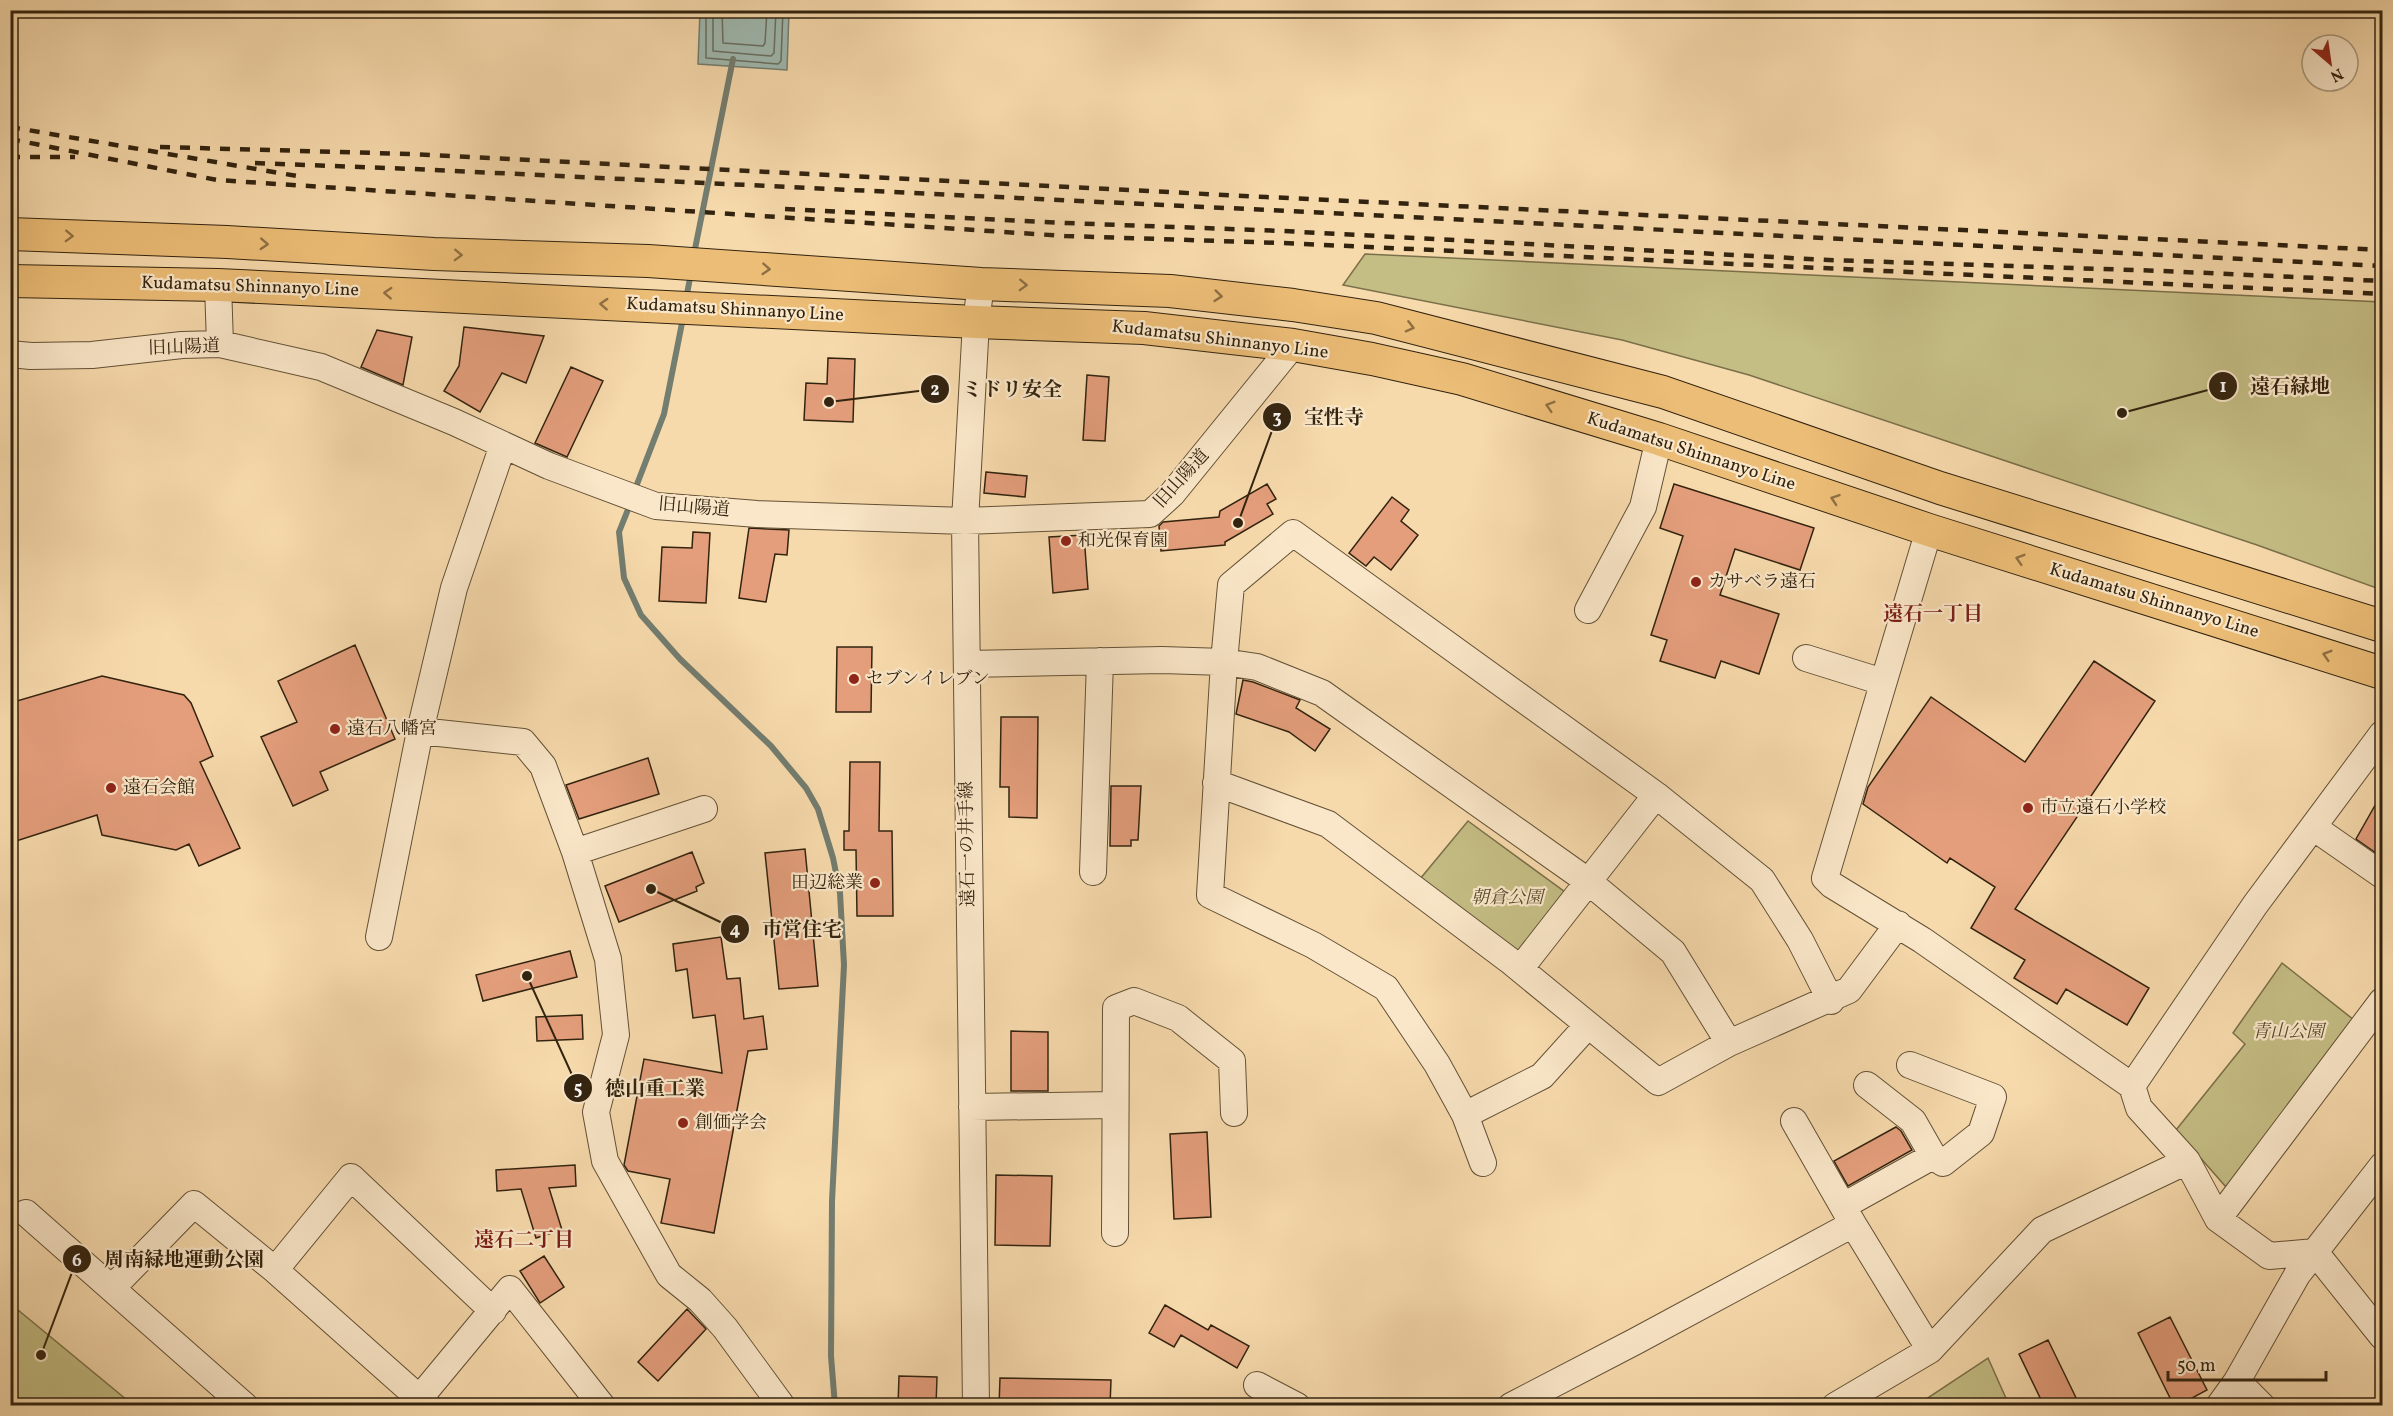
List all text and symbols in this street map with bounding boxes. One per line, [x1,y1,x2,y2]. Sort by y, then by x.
north arrow [2300,33,2360,93]
text: N [2326,62,2347,87]
one-way arrow [64,230,73,243]
one-way arrow [259,238,268,251]
one-way arrow [454,249,463,261]
one-way arrow [761,263,770,276]
street label: Kudamatsu Shinnanyo Line [141,271,359,303]
one-way arrow [1019,279,1028,292]
one-way arrow [384,286,393,299]
one-way arrow [1213,290,1222,302]
street label: Kudamatsu Shinnanyo Line [626,292,844,328]
one-way arrow [599,297,608,310]
street label: Kudamatsu Shinnanyo Line [1110,314,1330,366]
one-way arrow [1405,319,1415,332]
street label: 旧山陽道 [148,334,220,362]
callout: 遠石緑地 [2208,367,2342,405]
callout: ミドリ安全 [920,370,1074,408]
text: 遠石緑地 [2250,374,2330,402]
text: 1 [2219,375,2227,400]
text: ミドリ安全 [962,377,1062,405]
text: 2 [930,378,940,403]
callout: 宝性寺 [1262,398,1376,436]
one-way arrow [1545,401,1556,413]
text: 宝性寺 [1304,405,1364,433]
text: 3 [1272,406,1282,431]
street label: Kudamatsu Shinnanyo Line [1583,406,1799,498]
street label: 旧山陽道 [1149,444,1215,514]
street label: 旧山陽道 [657,492,731,524]
one-way arrow [1830,493,1841,506]
place label: 和光保育園 [1078,529,1168,554]
marker: 和光保育園 [1059,534,1073,548]
one-way arrow [2015,554,2026,566]
street label: Kudamatsu Shinnanyo Line [2046,557,2262,645]
place label: カサベラ遠石 [1708,570,1816,595]
marker: カサベラ遠石 [1689,575,1703,589]
district label: 遠石一丁目 [1883,601,1983,629]
one-way arrow [2322,650,2333,662]
place label: セブンイレブン [866,667,990,692]
marker: セブンイレブン [847,672,861,686]
place label: 遠石八幡宮 [347,717,437,742]
marker: 遠石八幡宮 [328,722,342,736]
place label: 遠石会館 [123,776,195,801]
marker: 遠石会館 [104,781,118,795]
street label: 遠石一の井手線 [954,781,982,907]
place label: 市立遠石小学校 [2040,796,2166,821]
marker: 市立遠石小学校 [2021,801,2035,815]
place label: 田辺総業 [791,871,863,896]
marker: 田辺総業 [868,876,882,890]
park label: 朝倉公園 [1471,886,1546,911]
callout: 市営住宅 [720,910,854,948]
text: 市営住宅 [762,917,842,945]
text: 4 [730,918,741,943]
park label: 青山公園 [2252,1020,2327,1045]
callout: 徳山重工業 [563,1069,717,1107]
text: 徳山重工業 [605,1076,705,1104]
text: 5 [574,1077,582,1102]
place label: 創価学会 [695,1111,767,1136]
marker: 創価学会 [676,1116,690,1130]
district label: 遠石二丁目 [474,1227,574,1255]
callout: 周南緑地運動公園 [62,1240,276,1278]
text: 周南緑地運動公園 [104,1247,264,1275]
text: 6 [72,1249,82,1274]
scale bar [2168,1344,2326,1382]
text: 50 m [2177,1354,2216,1379]

